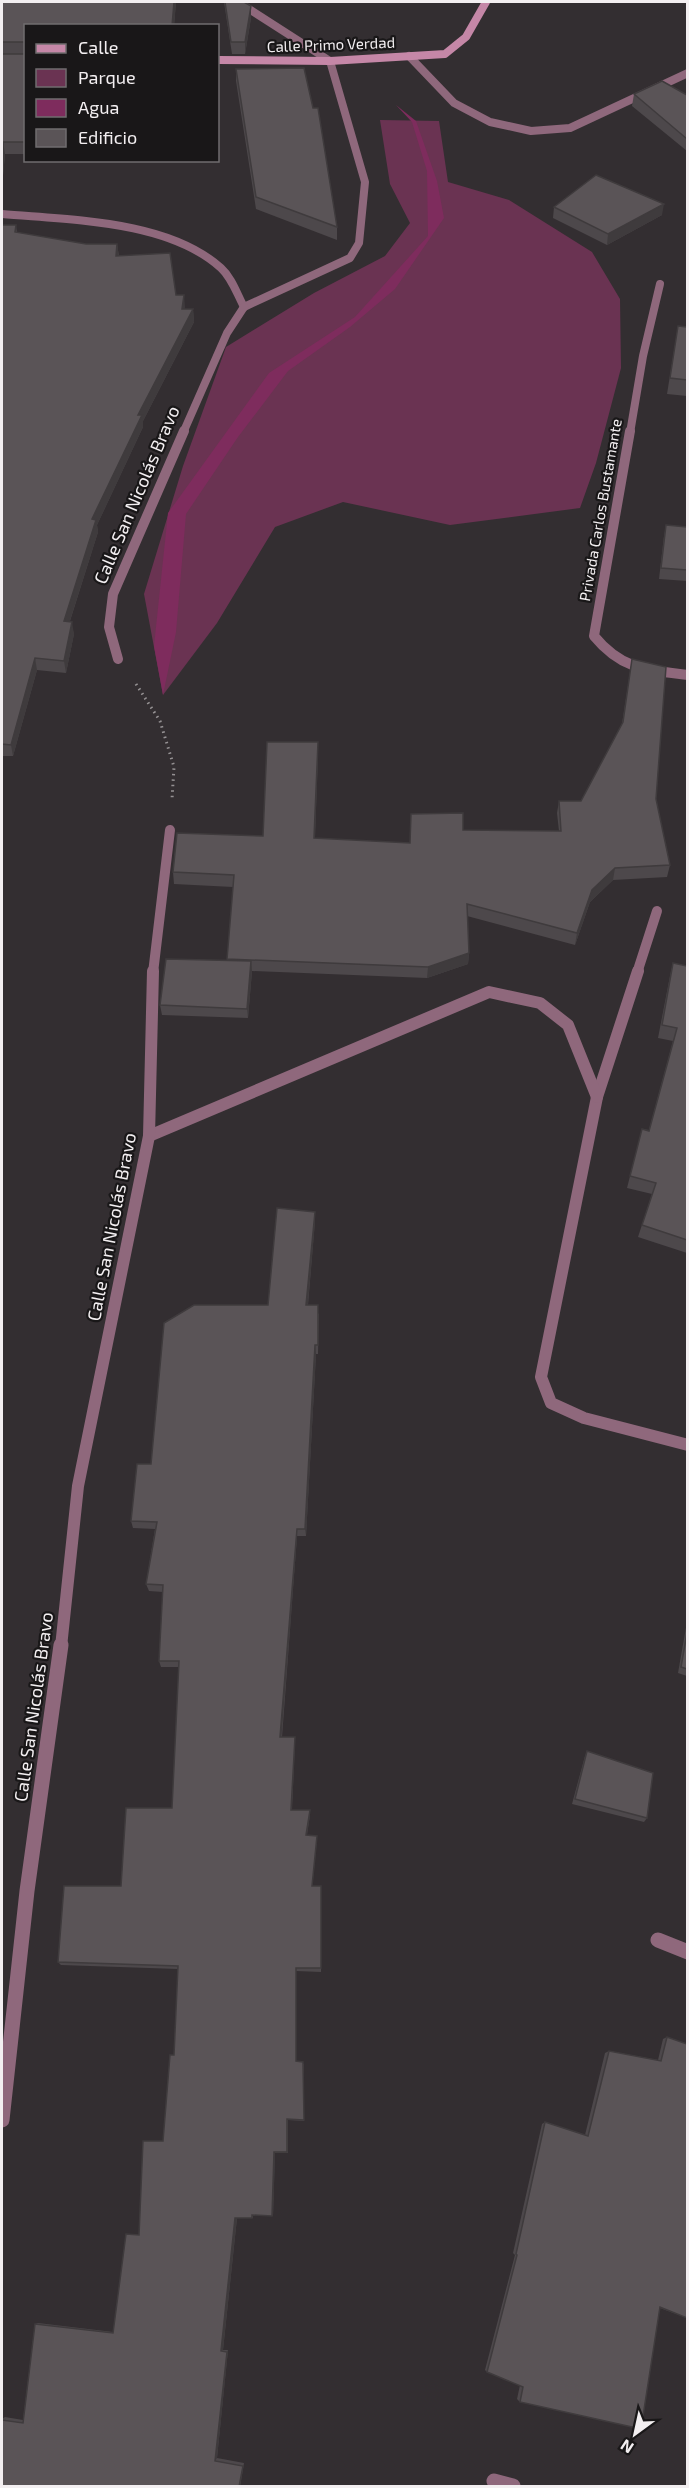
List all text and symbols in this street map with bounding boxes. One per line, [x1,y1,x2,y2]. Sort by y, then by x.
legend [24,24,219,162]
street label: Calle Primo Verdad [267,33,395,55]
text: Calle [78,36,119,58]
text: Parque [78,66,136,88]
text: Agua [78,96,119,118]
text: Edificio [78,126,137,148]
street label: Calle San Nicolás Bravo [89,402,184,587]
street label: Privada Carlos Bustamante [575,417,625,602]
street label: Calle San Nicolás Bravo [82,1131,140,1323]
street label: Calle San Nicolás Bravo [9,1611,57,1803]
north arrow [605,2404,665,2464]
text: N [617,2436,637,2458]

